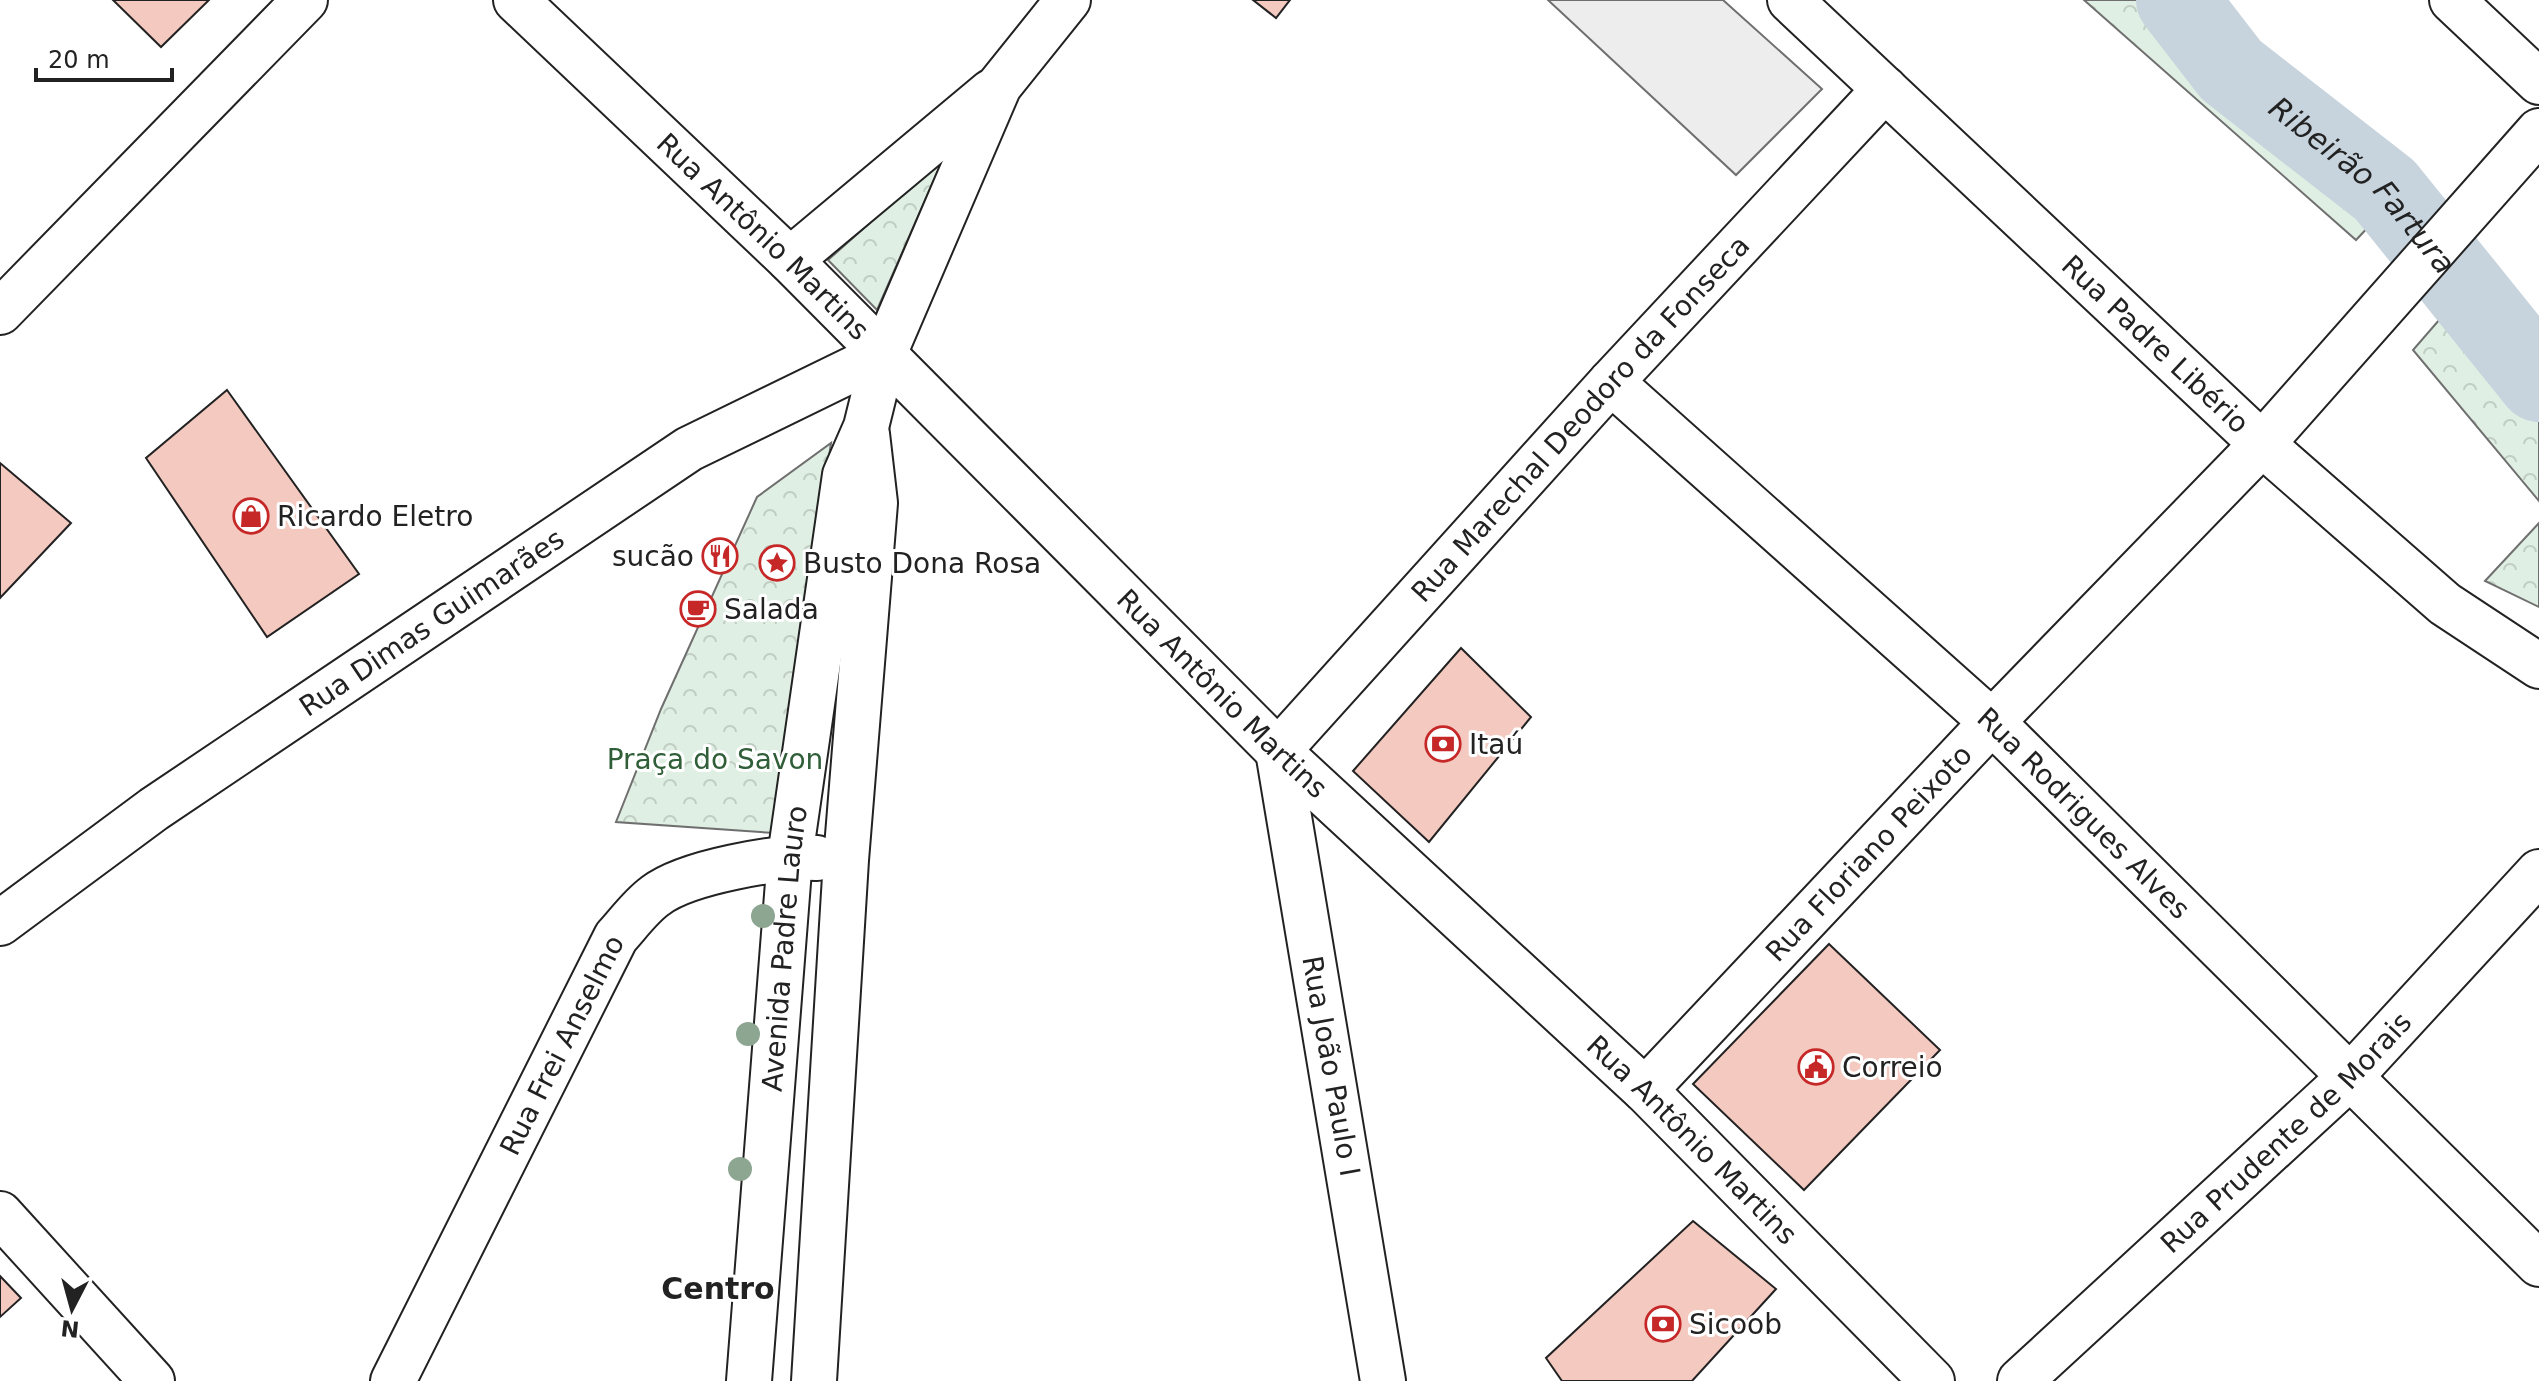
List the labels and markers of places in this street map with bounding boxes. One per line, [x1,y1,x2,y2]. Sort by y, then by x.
shop icon: Ricardo Eletro [232,497,270,535]
place label: Ricardo Eletro [277,500,473,533]
restaurant icon: sucão [701,537,739,575]
place label: sucão [612,540,694,573]
place icon: Busto Dona Rosa [758,544,796,582]
place label: Busto Dona Rosa [803,547,1041,580]
cafe icon: Salada [679,590,717,628]
place label: Salada [724,593,819,626]
bank icon: Itaú [1424,725,1462,763]
place label: Itaú [1469,728,1523,761]
public building icon: Correio [1797,1048,1835,1086]
place label: Correio [1842,1051,1943,1084]
bank icon: Sicoob [1644,1305,1682,1343]
place label: Sicoob [1689,1308,1782,1341]

